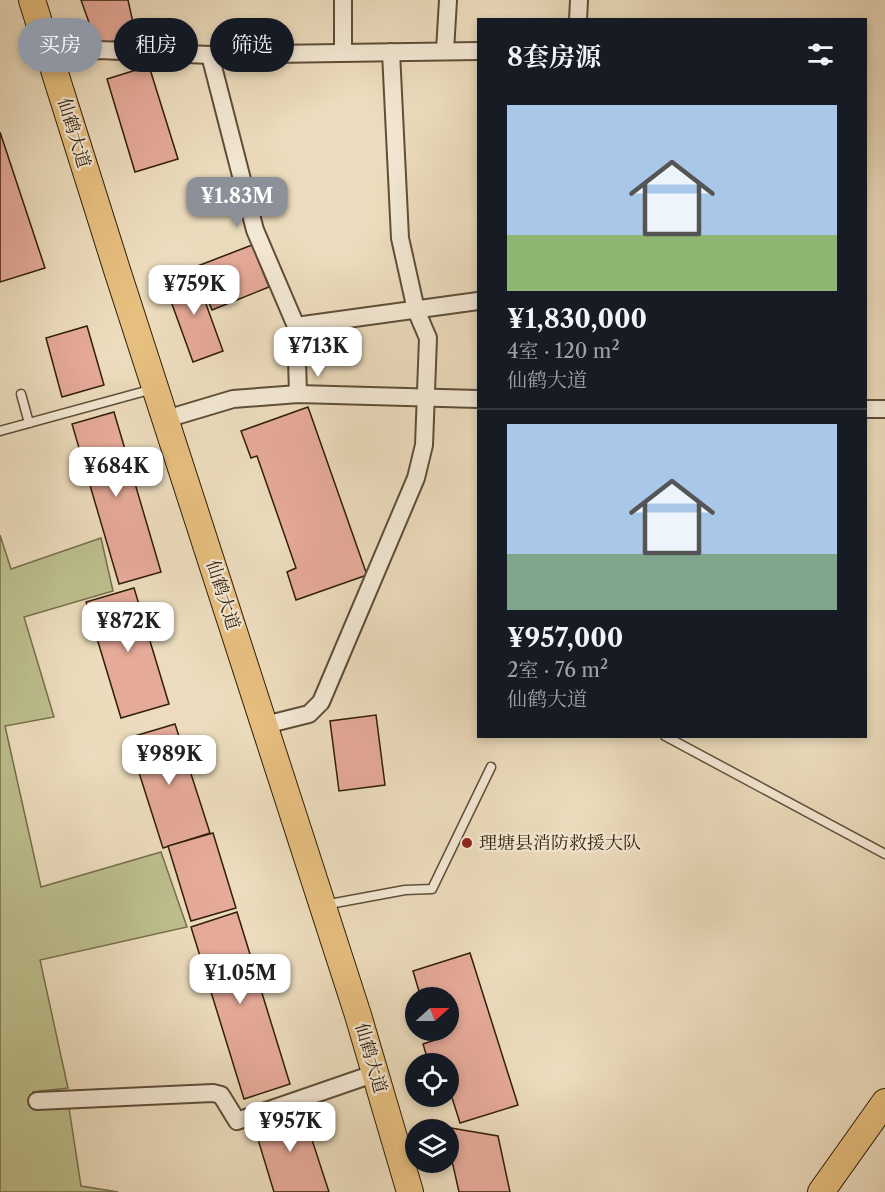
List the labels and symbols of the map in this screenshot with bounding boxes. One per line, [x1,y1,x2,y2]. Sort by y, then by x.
street label: 仙鹤大道 [53,95,95,171]
pin: ¥1.83M [188,177,286,228]
pin: ¥759K [152,265,236,316]
pin: ¥713K [276,327,360,378]
pin: ¥684K [74,447,158,498]
street label: 仙鹤大道 [201,557,245,633]
pin: ¥872K [86,602,170,653]
pin: ¥989K [127,735,211,786]
place label: 理塘县消防救援大队 [479,832,641,854]
marker: 理塘县消防救援大队 [460,836,474,850]
pin: ¥1.05M [191,954,289,1005]
north arrow [405,987,459,1041]
street label: 仙鹤大道 [351,1020,391,1096]
pin: ¥957K [248,1102,332,1153]

